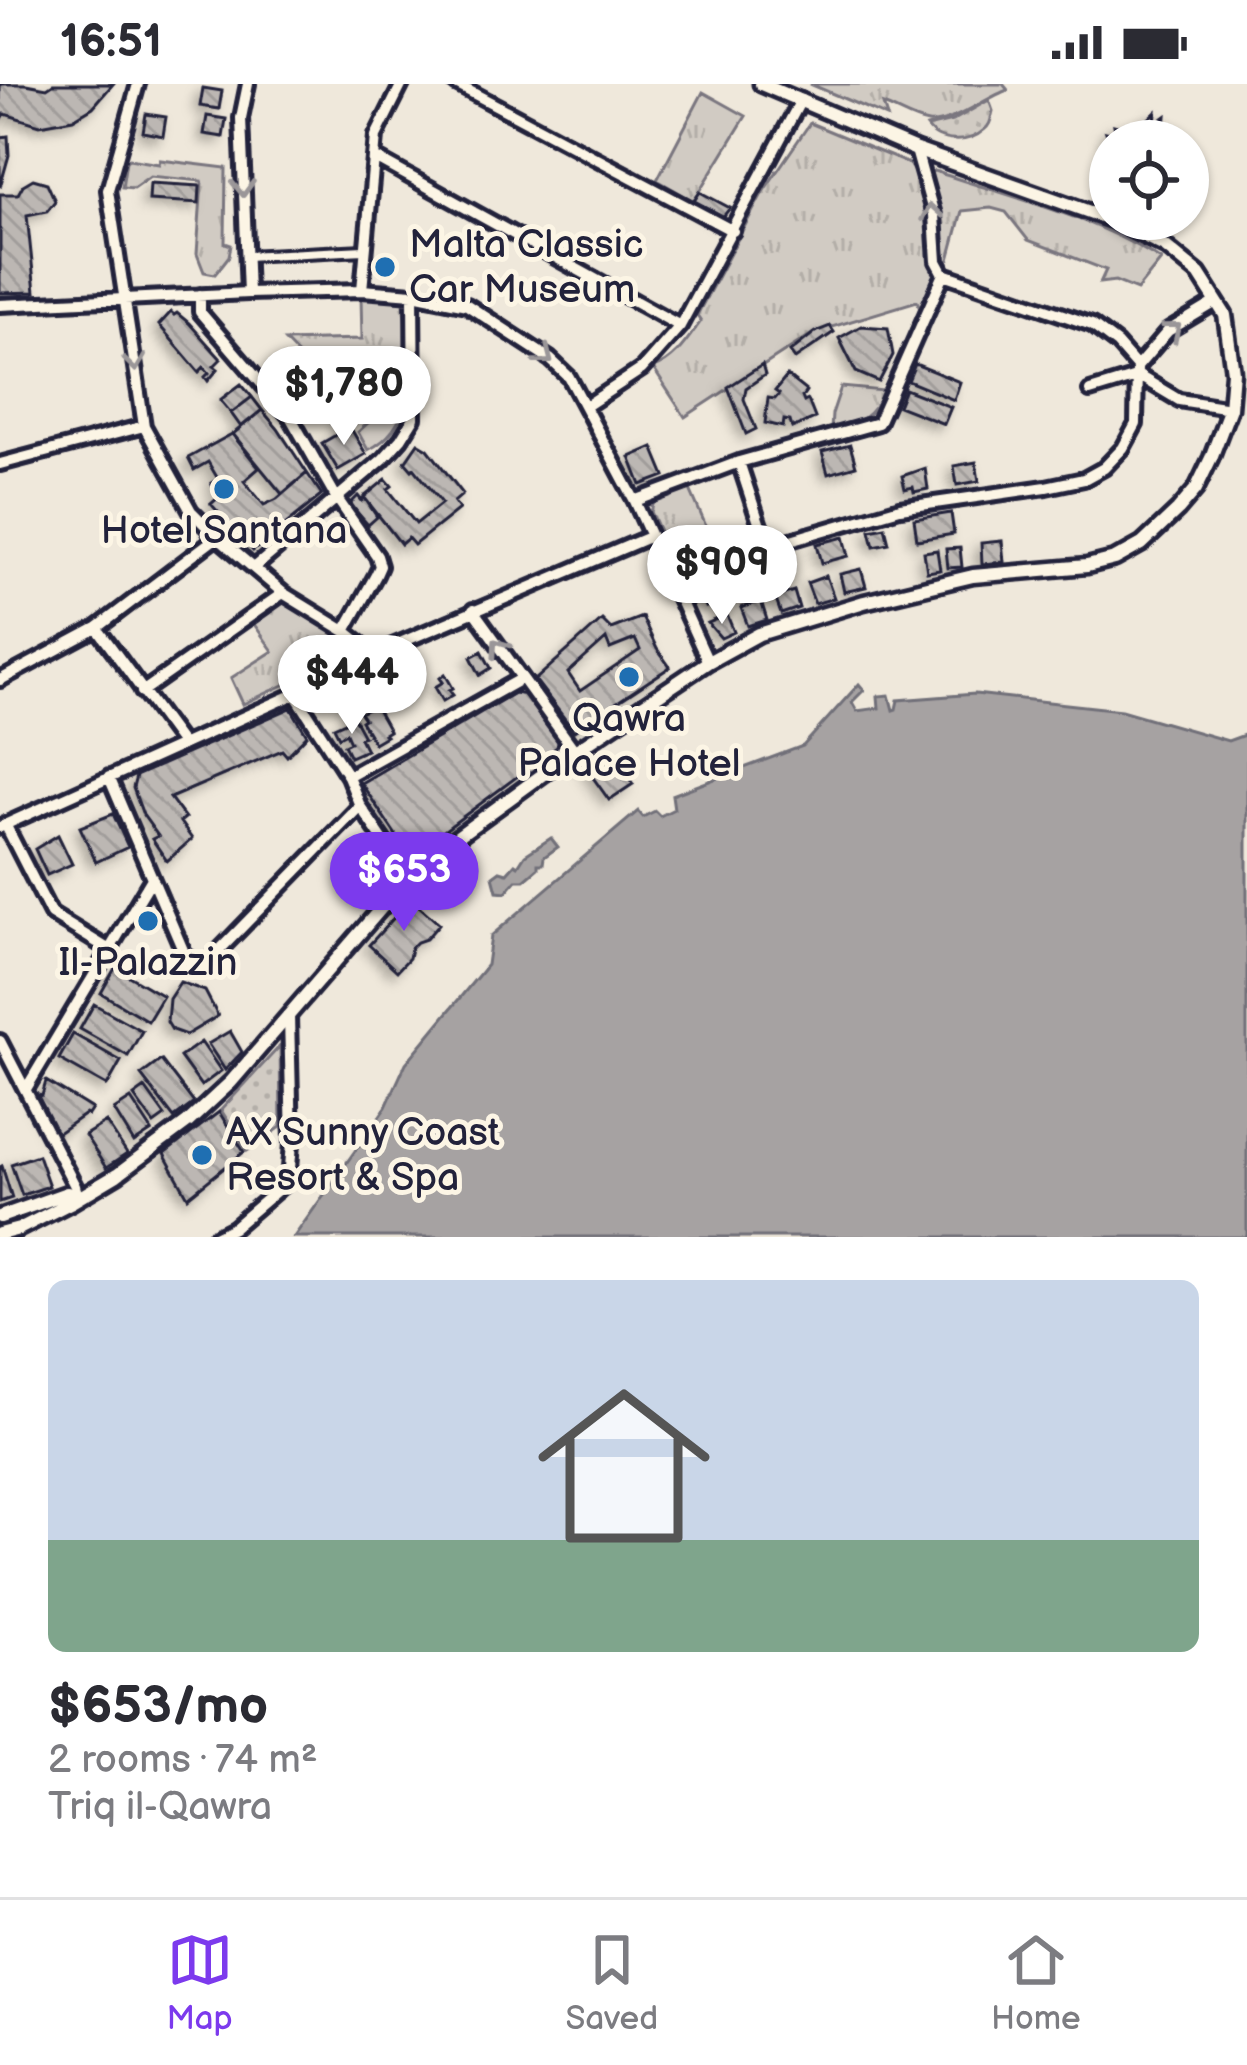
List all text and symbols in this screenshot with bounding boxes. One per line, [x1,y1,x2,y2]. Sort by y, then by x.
text: 16:51 [60,15,162,70]
map controls [1089,120,1209,240]
button: locate [1089,120,1209,240]
one-way arrow [230,179,256,198]
one-way arrow [919,203,945,223]
place label: Malta Classic Car Museum [409,222,644,314]
marker: Malta Classic Car Museum [372,254,398,280]
one-way arrow [1160,323,1182,344]
one-way arrow [531,343,553,364]
pin: $1,780 [246,346,442,448]
one-way arrow [121,353,147,372]
text: $1,780 [284,361,404,408]
marker: Hotel Santana [211,476,237,502]
place label: Hotel Santana [100,508,348,555]
pin: $909 [651,525,793,627]
text: $909 [674,540,770,587]
pin: $444 [281,635,423,737]
one-way arrow [491,638,513,660]
text: $444 [305,650,399,697]
marker: Qawra Palace Hotel [616,664,642,690]
place label: Qawra Palace Hotel [518,696,740,788]
pin: $653 [333,832,475,934]
text: $653 [357,847,451,894]
marker: Il-Palazzin [135,908,161,934]
place label: Il-Palazzin [58,940,238,987]
place label: AX Sunny Coast Resort & Spa [226,1110,500,1202]
marker: AX Sunny Coast Resort & Spa [189,1142,215,1168]
icon: home [516,1358,732,1574]
text: $653/mo [48,1676,268,1737]
text: 2 rooms · 74 m² [48,1737,318,1784]
text: Triq il-Qawra [48,1784,272,1831]
tab: Map [166,1927,233,2039]
tab: Saved [565,1927,658,2039]
tab: Home [991,1927,1081,2039]

